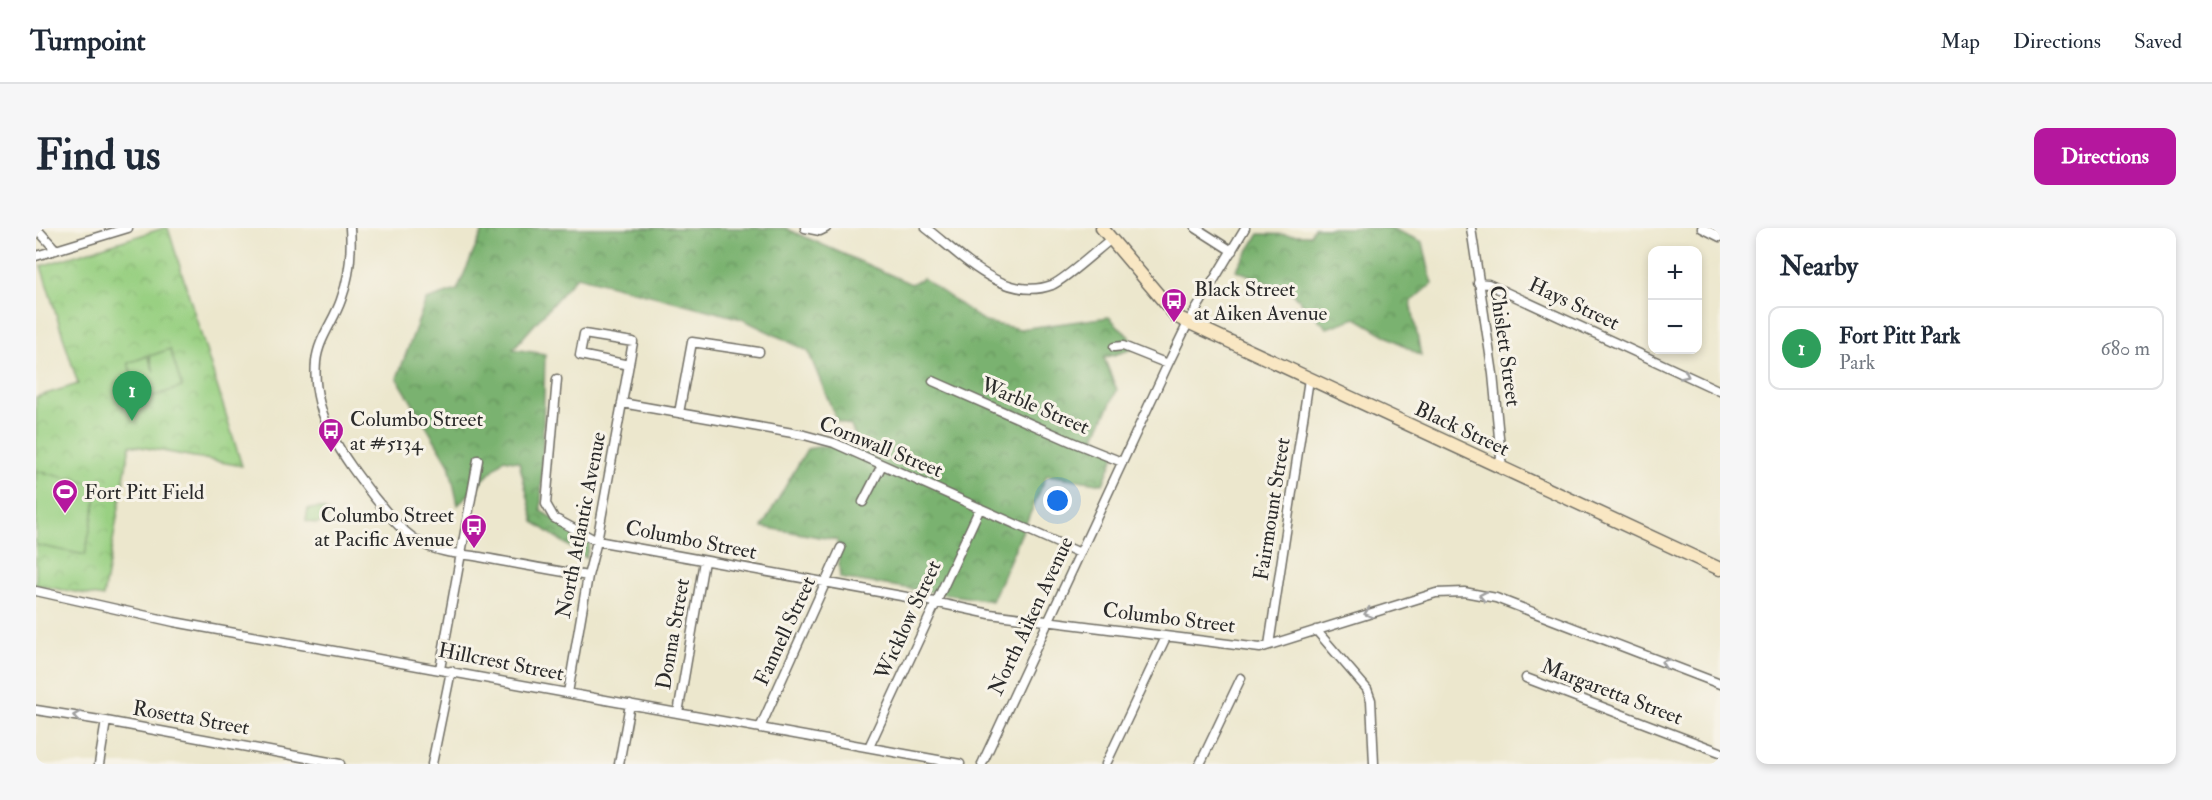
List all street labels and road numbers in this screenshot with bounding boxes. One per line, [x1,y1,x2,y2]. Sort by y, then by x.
street label: Hays Street [1524,271,1624,337]
street label: Chislett Street [1483,284,1527,408]
street label: Warble Street [976,371,1094,441]
street label: Black Street [1410,395,1514,463]
street label: Cornwall Street [815,410,947,484]
street label: North Atlantic Avenue [550,429,612,621]
street label: Fairmount Street [1247,435,1297,582]
street label: Columbo Street [623,514,759,566]
street label: North Aiken Avenue [982,532,1080,700]
street label: Wicklow Street [868,556,947,685]
street label: Fannell Street [748,572,822,690]
street label: Donna Street [650,576,696,692]
street label: Columbo Street [1101,596,1237,640]
street label: Hillcrest Street [436,637,566,687]
street label: Margaretta Street [1537,653,1687,731]
street label: Rosetta Street [130,694,252,742]

